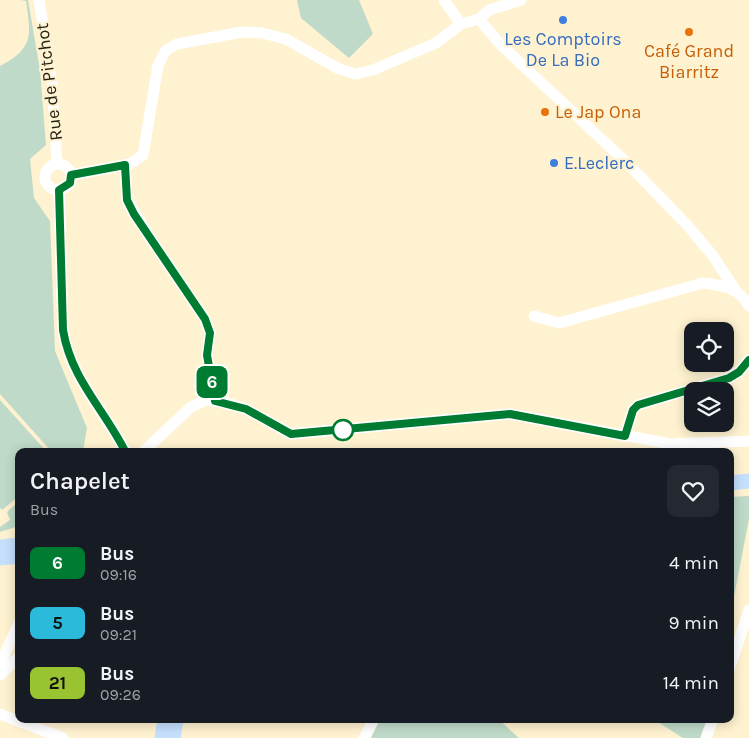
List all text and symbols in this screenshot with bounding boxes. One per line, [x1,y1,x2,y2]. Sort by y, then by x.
marker: Les Comptoirs De La Bio [557,14,569,26]
street label: Rue de Pitchot [31,22,67,142]
marker: Café Grand Biarritz [683,26,695,38]
place label: Les Comptoirs De La Bio [504,28,622,71]
place label: Café Grand Biarritz [644,40,734,83]
place label: Le Jap Ona [555,101,641,123]
marker: Le Jap Ona [539,106,551,118]
place label: E.Leclerc [564,152,634,174]
marker: E.Leclerc [548,157,560,169]
map controls [684,322,734,432]
button: locate [684,322,734,372]
line badge: 6 [196,366,228,398]
text: 6 [207,371,217,393]
button: layers [684,382,734,432]
unlabelled marker [332,419,354,441]
button: heart [667,465,719,517]
text: Chapelet [30,467,130,495]
text: Bus [30,500,58,519]
text: Bus [100,543,134,565]
text: 6 [52,552,63,574]
text: 4 min [669,552,719,574]
text: 09:16 [100,565,137,584]
text: Bus [100,603,134,625]
text: 5 [52,612,63,634]
text: 9 min [669,612,719,634]
text: 09:21 [100,625,137,644]
text: Bus [100,663,134,685]
text: 21 [49,672,66,694]
text: 14 min [663,672,719,694]
text: 09:26 [100,685,141,704]

